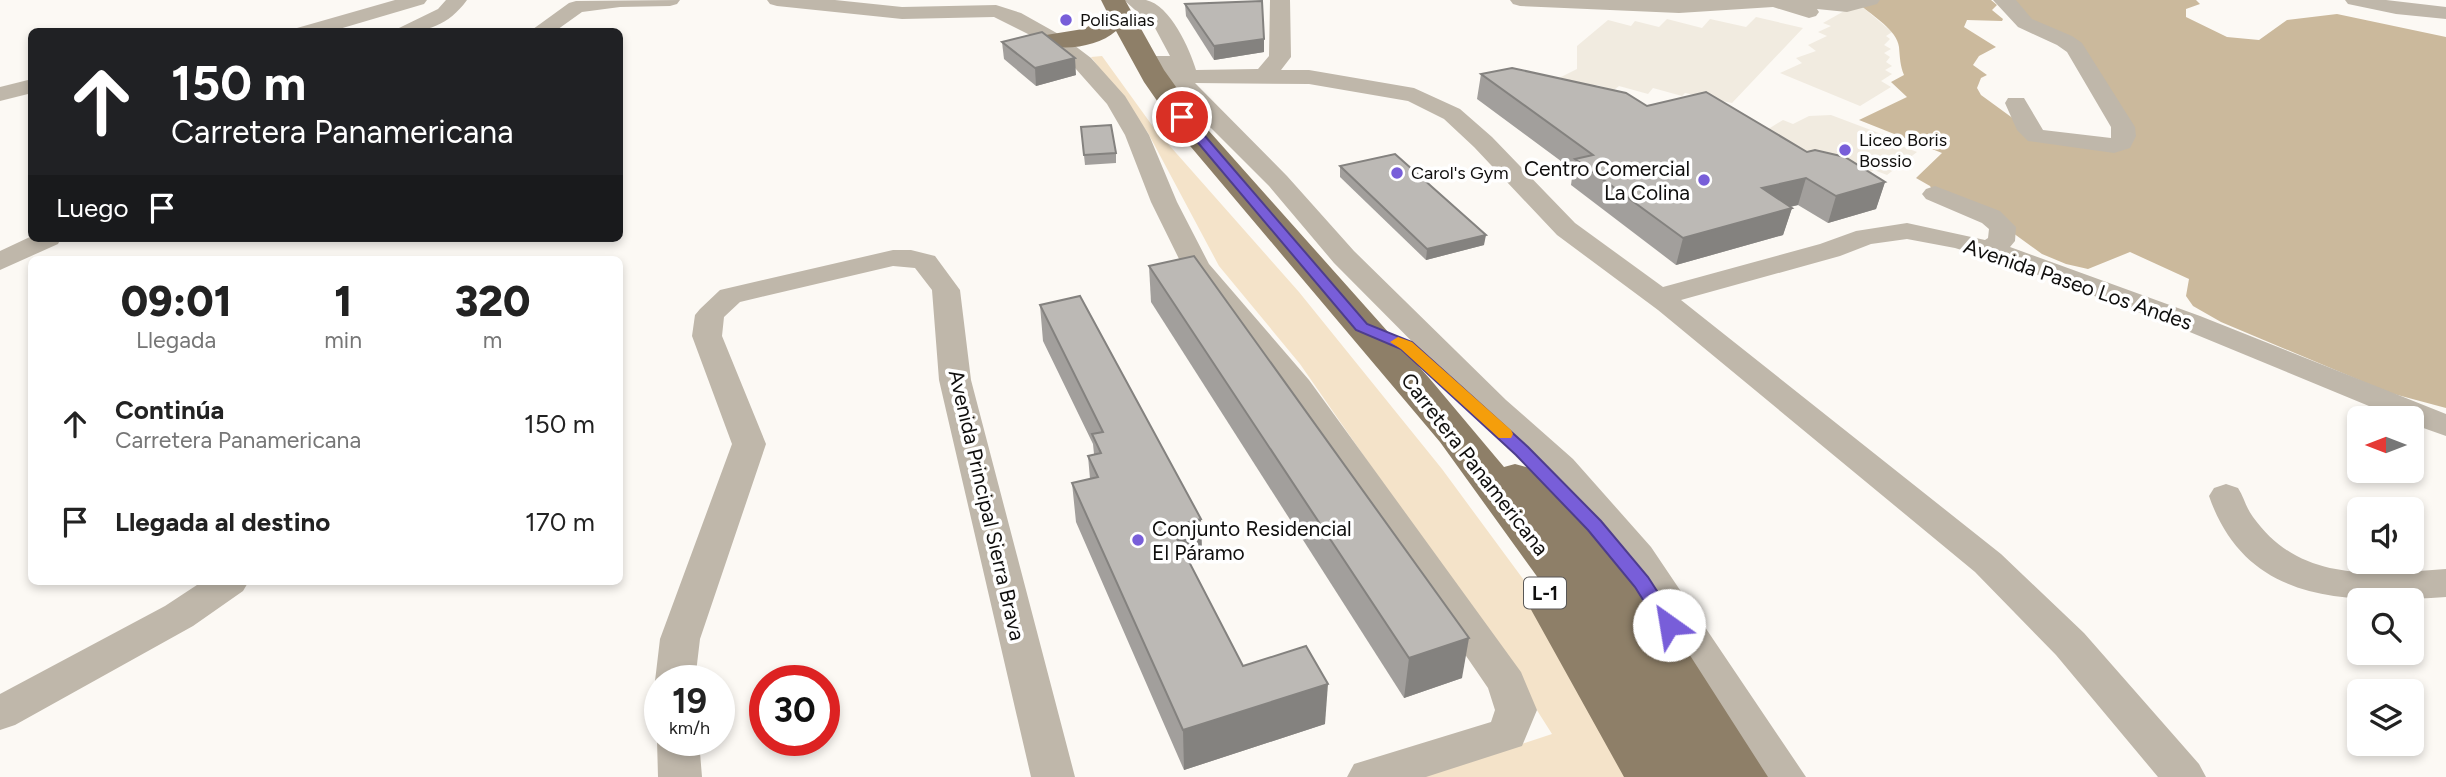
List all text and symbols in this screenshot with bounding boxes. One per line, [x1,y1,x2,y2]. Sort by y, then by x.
place label: PoliSalias [1080,9,1155,31]
marker: PoliSalias [1058,12,1074,28]
text: 150 m [171,53,306,112]
icon: ahead [56,56,147,147]
pin [1152,87,1212,147]
icon: arrive [1163,98,1201,136]
text: Carretera Panamericana [171,113,513,151]
place label: Liceo Boris Bossio [1859,129,1947,172]
marker: Liceo Boris Bossio [1837,142,1853,158]
place label: Centro Comercial La Colina [1524,156,1690,205]
place label: Carol's Gym [1411,162,1509,184]
marker: Carol's Gym [1389,165,1405,181]
marker: Centro Comercial La Colina [1696,172,1712,188]
icon: arrive [143,189,181,227]
text: Luego [56,192,129,224]
street label: Avenida Paseo Los Andes [1961,233,2195,335]
text: 09:01 [121,276,232,327]
text: 1 [334,276,352,327]
text: 320 [455,276,530,327]
text: Llegada [136,326,216,354]
text: min [324,326,362,354]
text: m [483,326,502,354]
street label: Avenida Principal Sierra Brava [944,367,1030,643]
street label: Carretera Panamericana [1396,368,1554,560]
text: Continúa [115,394,224,426]
icon: ahead [56,405,94,443]
north arrow [2347,406,2424,483]
map controls [2347,406,2424,756]
text: 150 m [524,408,595,440]
text: Carretera Panamericana [115,426,361,454]
button: sound [2347,497,2424,574]
icon: arrive [56,503,94,541]
text: Llegada al destino [115,506,330,538]
text: 170 m [525,506,595,538]
place label: Conjunto Residencial El Páramo [1152,516,1352,565]
marker: Conjunto Residencial El Páramo [1130,532,1146,548]
road number: L-1 [1524,578,1566,608]
position arrow [1632,588,1706,662]
button: search [2347,588,2424,665]
speed limit sign: 30 [749,665,840,756]
button: layers [2347,679,2424,756]
text: 19 [672,680,707,722]
text: km/h [669,717,710,739]

